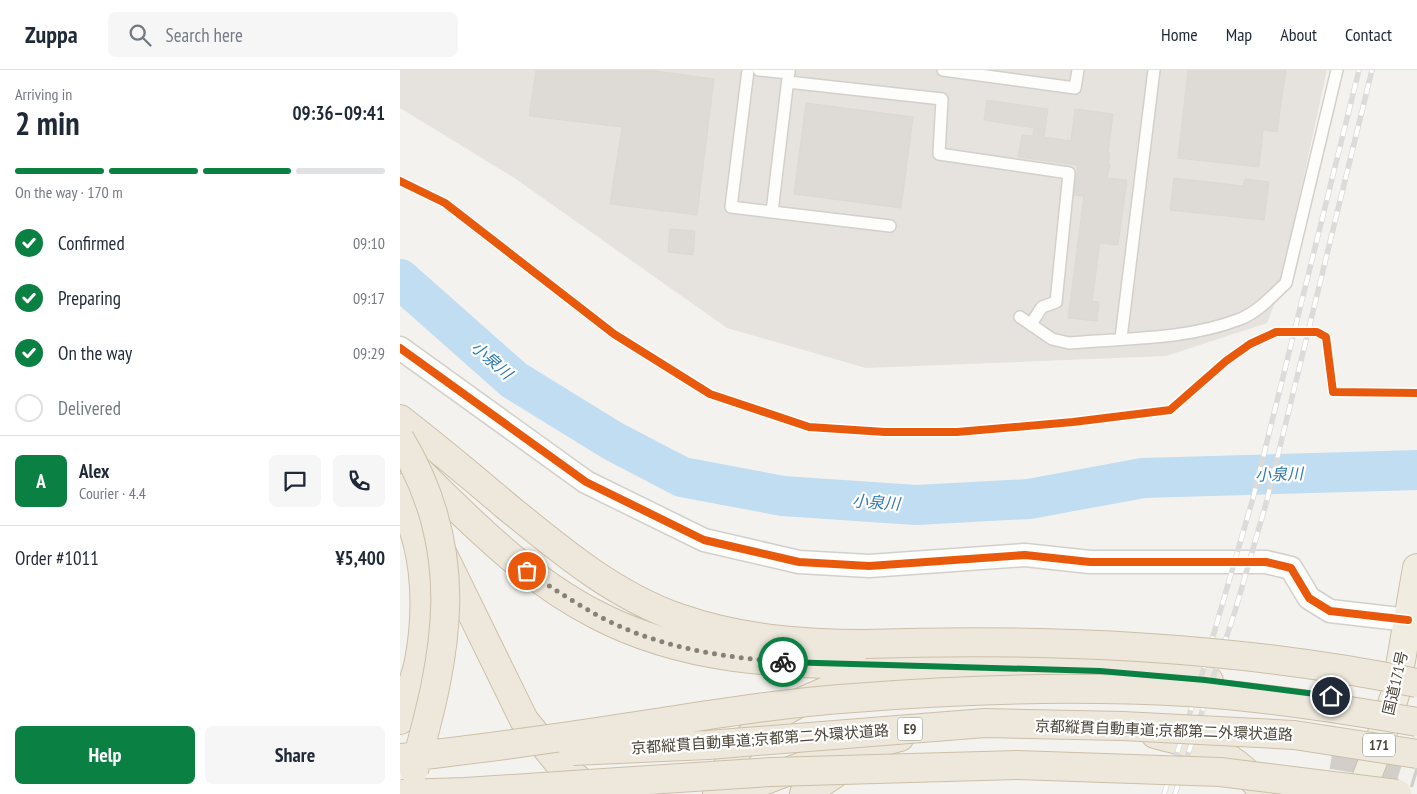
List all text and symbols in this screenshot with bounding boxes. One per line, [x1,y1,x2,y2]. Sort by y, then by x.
search box [108,12,458,57]
text: Zuppa [25,19,78,50]
icon: search [126,21,154,49]
text: Search here [166,23,243,47]
text: Home [1161,23,1198,46]
text: Map [1226,23,1252,46]
text: About [1280,23,1317,46]
text: Contact [1345,23,1392,46]
text: Arriving in [15,84,72,104]
text: 09:36–09:41 [292,101,385,125]
text: 2 min [15,102,80,144]
text: On the way · 170 m [15,182,123,202]
icon: check [15,229,43,257]
text: Confirmed [58,231,125,255]
text: 09:10 [353,233,385,253]
icon: check [15,284,43,312]
text: Preparing [58,286,121,310]
text: 09:17 [353,288,385,308]
water label: 小泉川 [467,337,518,385]
icon: check [15,339,43,367]
text: On the way [58,341,132,365]
text: 09:29 [353,343,385,363]
text: Delivered [58,396,121,420]
button: chat [269,455,321,507]
button: phone [333,455,385,507]
text: Alex [79,459,109,483]
water label: 小泉川 [1255,463,1305,485]
text: A [36,469,46,493]
text: Courier · 4.4 [79,483,146,503]
water label: 小泉川 [851,490,903,514]
text: Order #1011 [15,546,99,570]
text: ¥5,400 [335,546,385,570]
pin [506,550,548,592]
icon: bag [513,557,541,585]
courier [758,637,808,687]
icon: bike [769,648,797,676]
street label: 国道171号 [1378,649,1412,717]
pin [1310,675,1352,717]
icon: home [1317,682,1345,710]
street label: 京都縦貫自動車道;京都第二外環状道路 [1035,716,1293,744]
road number: E9 [898,718,922,741]
street label: 京都縦貫自動車道;京都第二外環状道路 [631,721,889,757]
button: Help [15,726,195,784]
button: Share [205,726,385,784]
road number: 171 [1363,734,1395,756]

